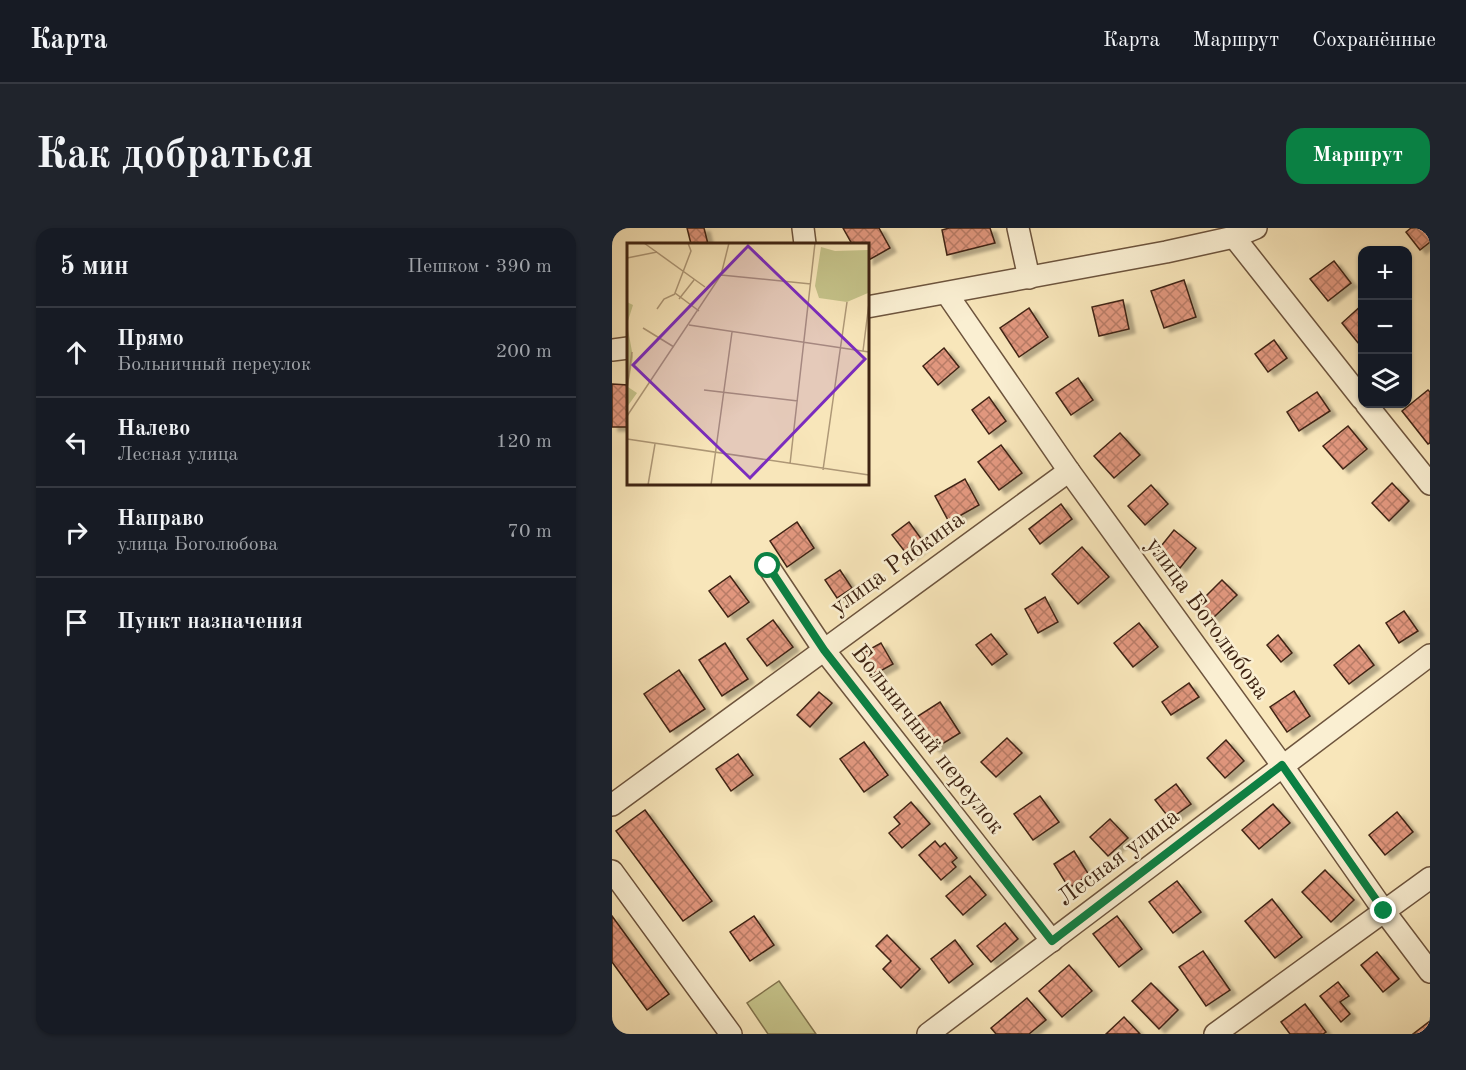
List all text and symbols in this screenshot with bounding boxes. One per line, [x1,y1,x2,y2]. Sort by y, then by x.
text: Карта [30,27,108,55]
text: Карта [1103,30,1160,51]
text: Маршрут [1193,30,1279,51]
text: Сохранённые [1312,30,1436,51]
button: Маршрут [1286,128,1430,184]
text: Как добраться [36,135,313,177]
inset map [627,243,868,484]
map controls [1358,246,1412,408]
button: + [1358,246,1412,300]
text: 5 мин [60,254,129,280]
text: Пешком · 390 m [407,257,552,277]
button: − [1358,300,1412,354]
text: Прямо [117,328,184,350]
icon: ahead [60,336,93,369]
text: 200 m [496,342,552,362]
button: layers [1358,354,1412,408]
text: Больничный переулок [117,355,311,375]
text: Налево [117,418,190,440]
icon: left [60,426,93,459]
text: 120 m [496,432,552,452]
text: Лесная улица [117,445,238,465]
text: Направо [117,508,204,530]
street label: улица Рябкина [827,508,969,620]
icon: right [60,516,93,549]
text: 70 m [507,522,552,542]
street label: улица Боголюбова [1140,534,1274,704]
text: улица Боголюбова [117,535,278,555]
route start [754,552,780,578]
icon: arrive [60,606,93,639]
text: Пункт назначения [117,611,303,633]
street label: Больничный переулок [846,641,1008,839]
street label: Лесная улица [1054,804,1185,911]
route end [1370,897,1396,923]

